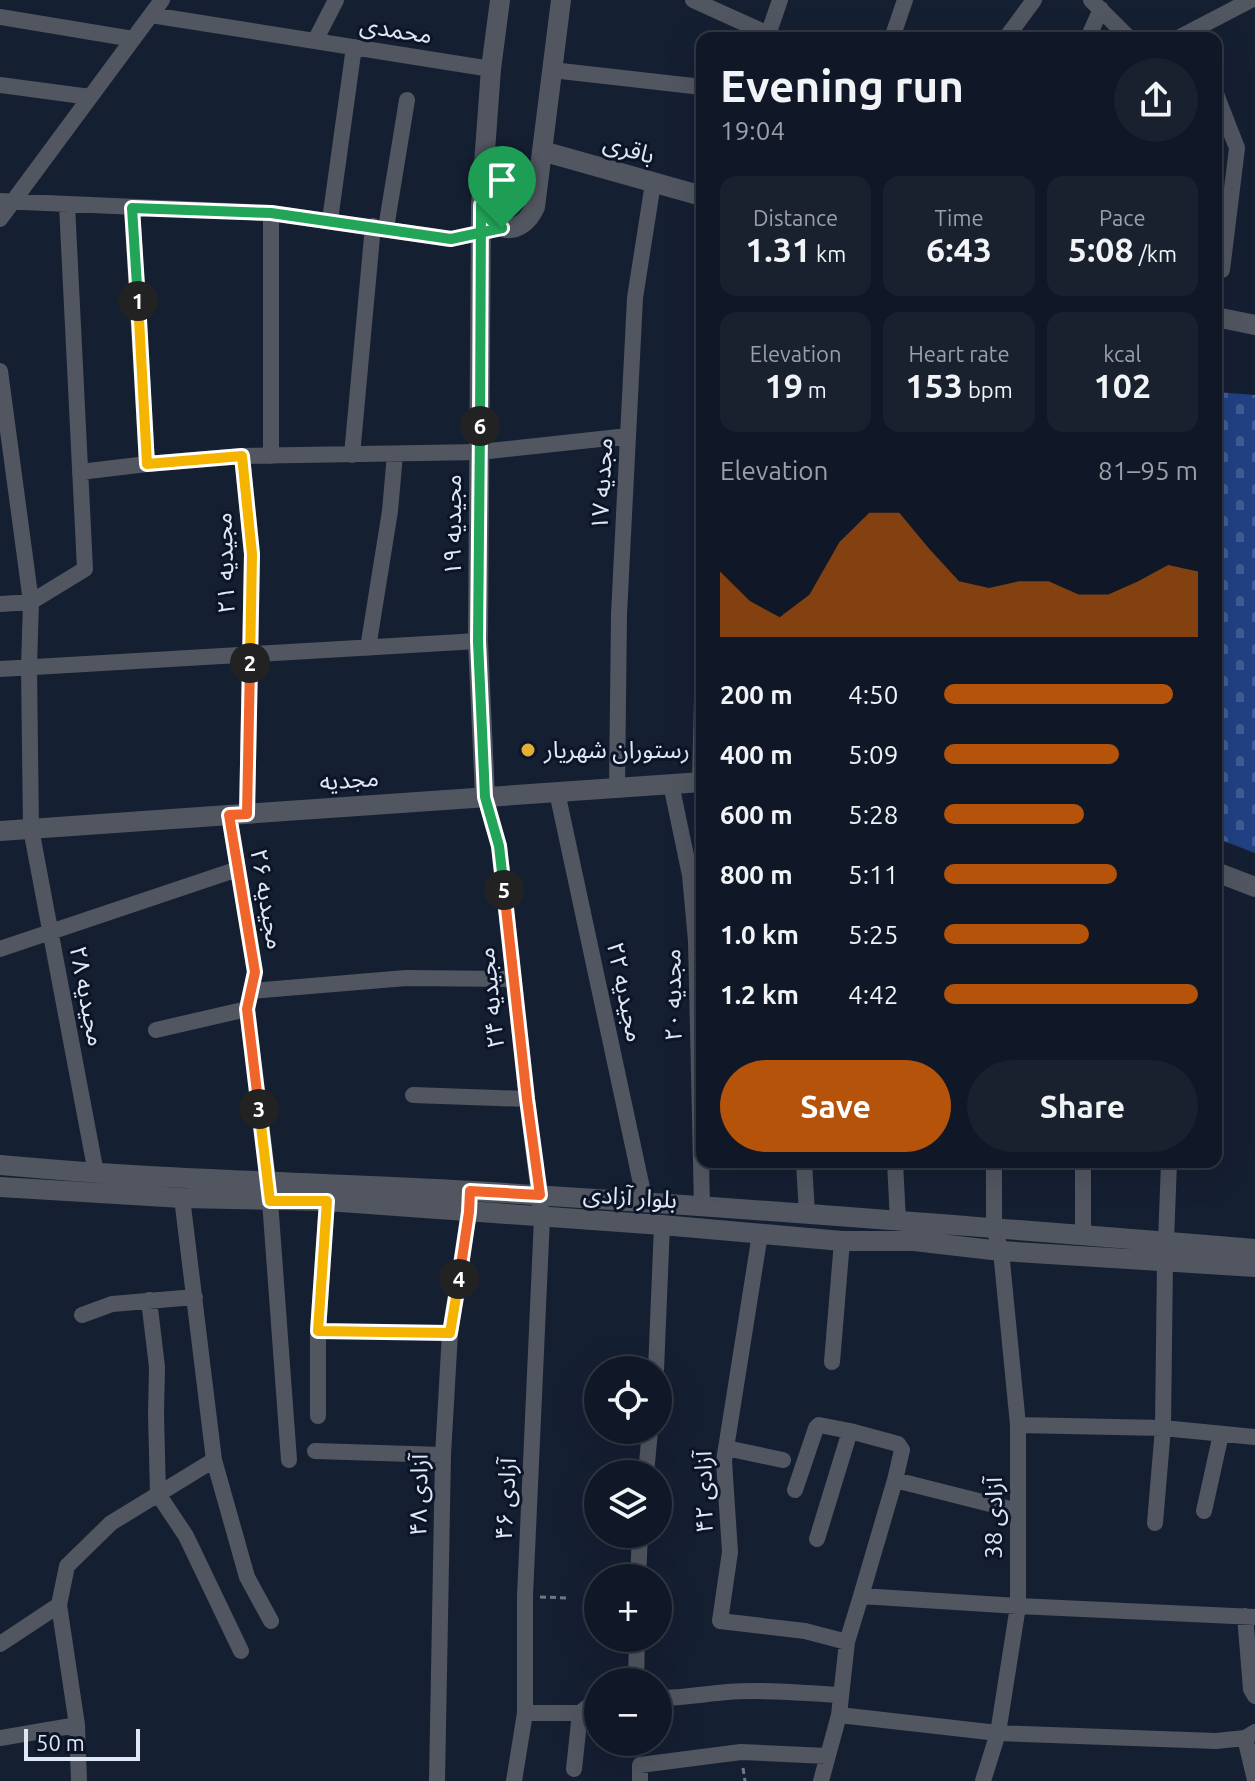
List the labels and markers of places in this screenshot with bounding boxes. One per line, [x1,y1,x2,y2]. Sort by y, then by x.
pin [468,146,536,228]
pin: 1 [118,281,158,321]
pin: 6 [460,406,500,446]
pin: 2 [230,643,270,683]
place label: رستوران شهریار [543,736,690,764]
marker: رستوران شهریار [519,741,537,759]
pin: 5 [484,870,524,910]
pin: 3 [239,1089,279,1129]
pin: 4 [439,1259,479,1299]

